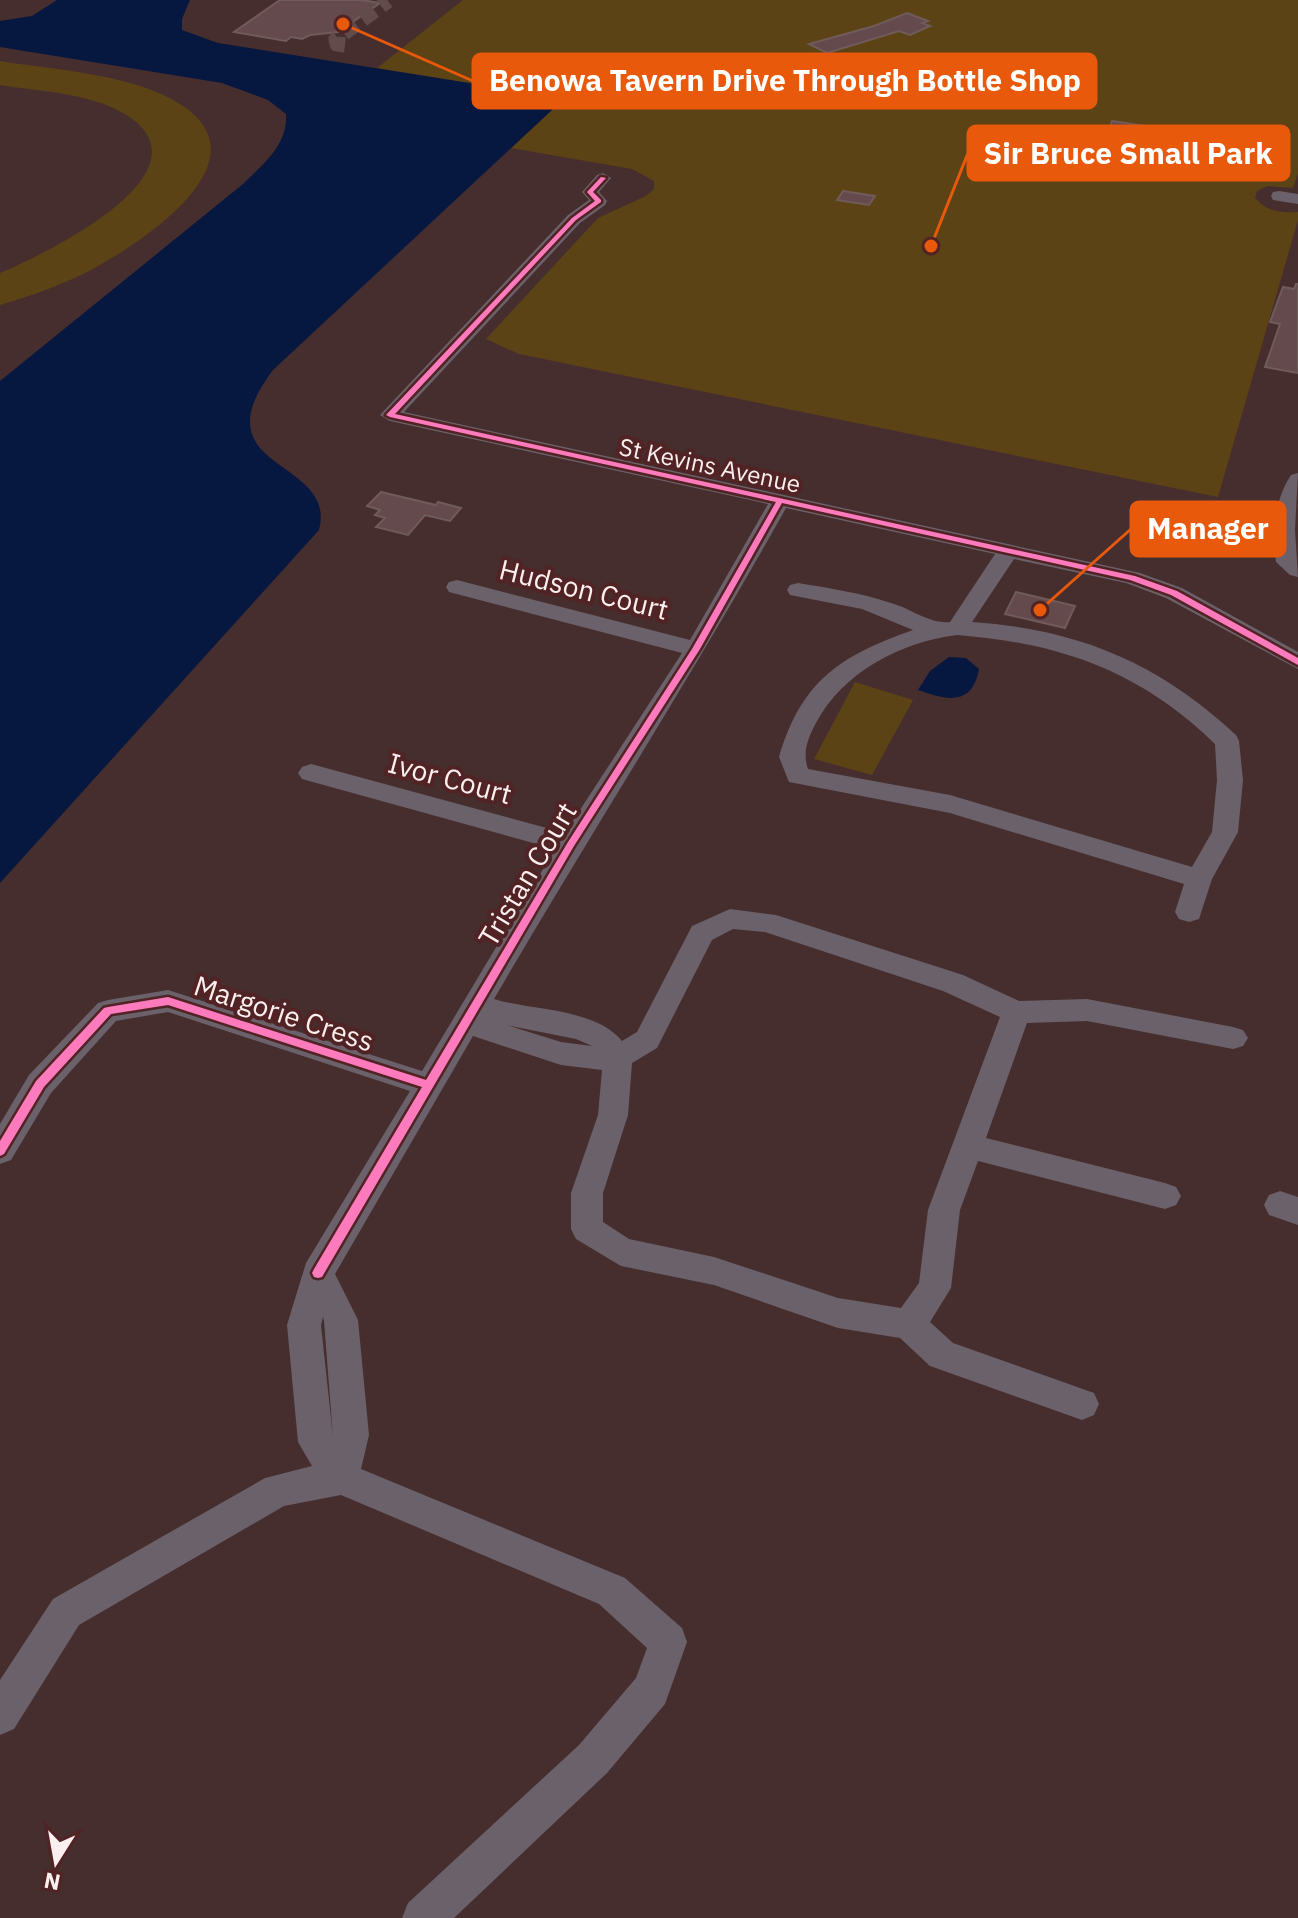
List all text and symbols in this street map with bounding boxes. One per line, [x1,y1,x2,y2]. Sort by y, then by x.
callout: Benowa Tavern Drive Through Bottle Shop [473,54,1096,108]
text: Benowa Tavern Drive Through Bottle Shop [489,60,1081,99]
callout: Sir Bruce Small Park [968,126,1289,180]
text: Sir Bruce Small Park [983,133,1273,172]
street label: St Kevins Avenue [616,430,804,500]
callout: Manager [1131,502,1285,556]
text: Manager [1147,508,1269,547]
street label: Hudson Court [496,550,672,628]
street label: Ivor Court [384,744,516,812]
street label: Tristan Court [469,795,585,953]
street label: Margorie Cress [189,967,379,1059]
north arrow [16,1822,96,1902]
text: N [41,1866,63,1898]

